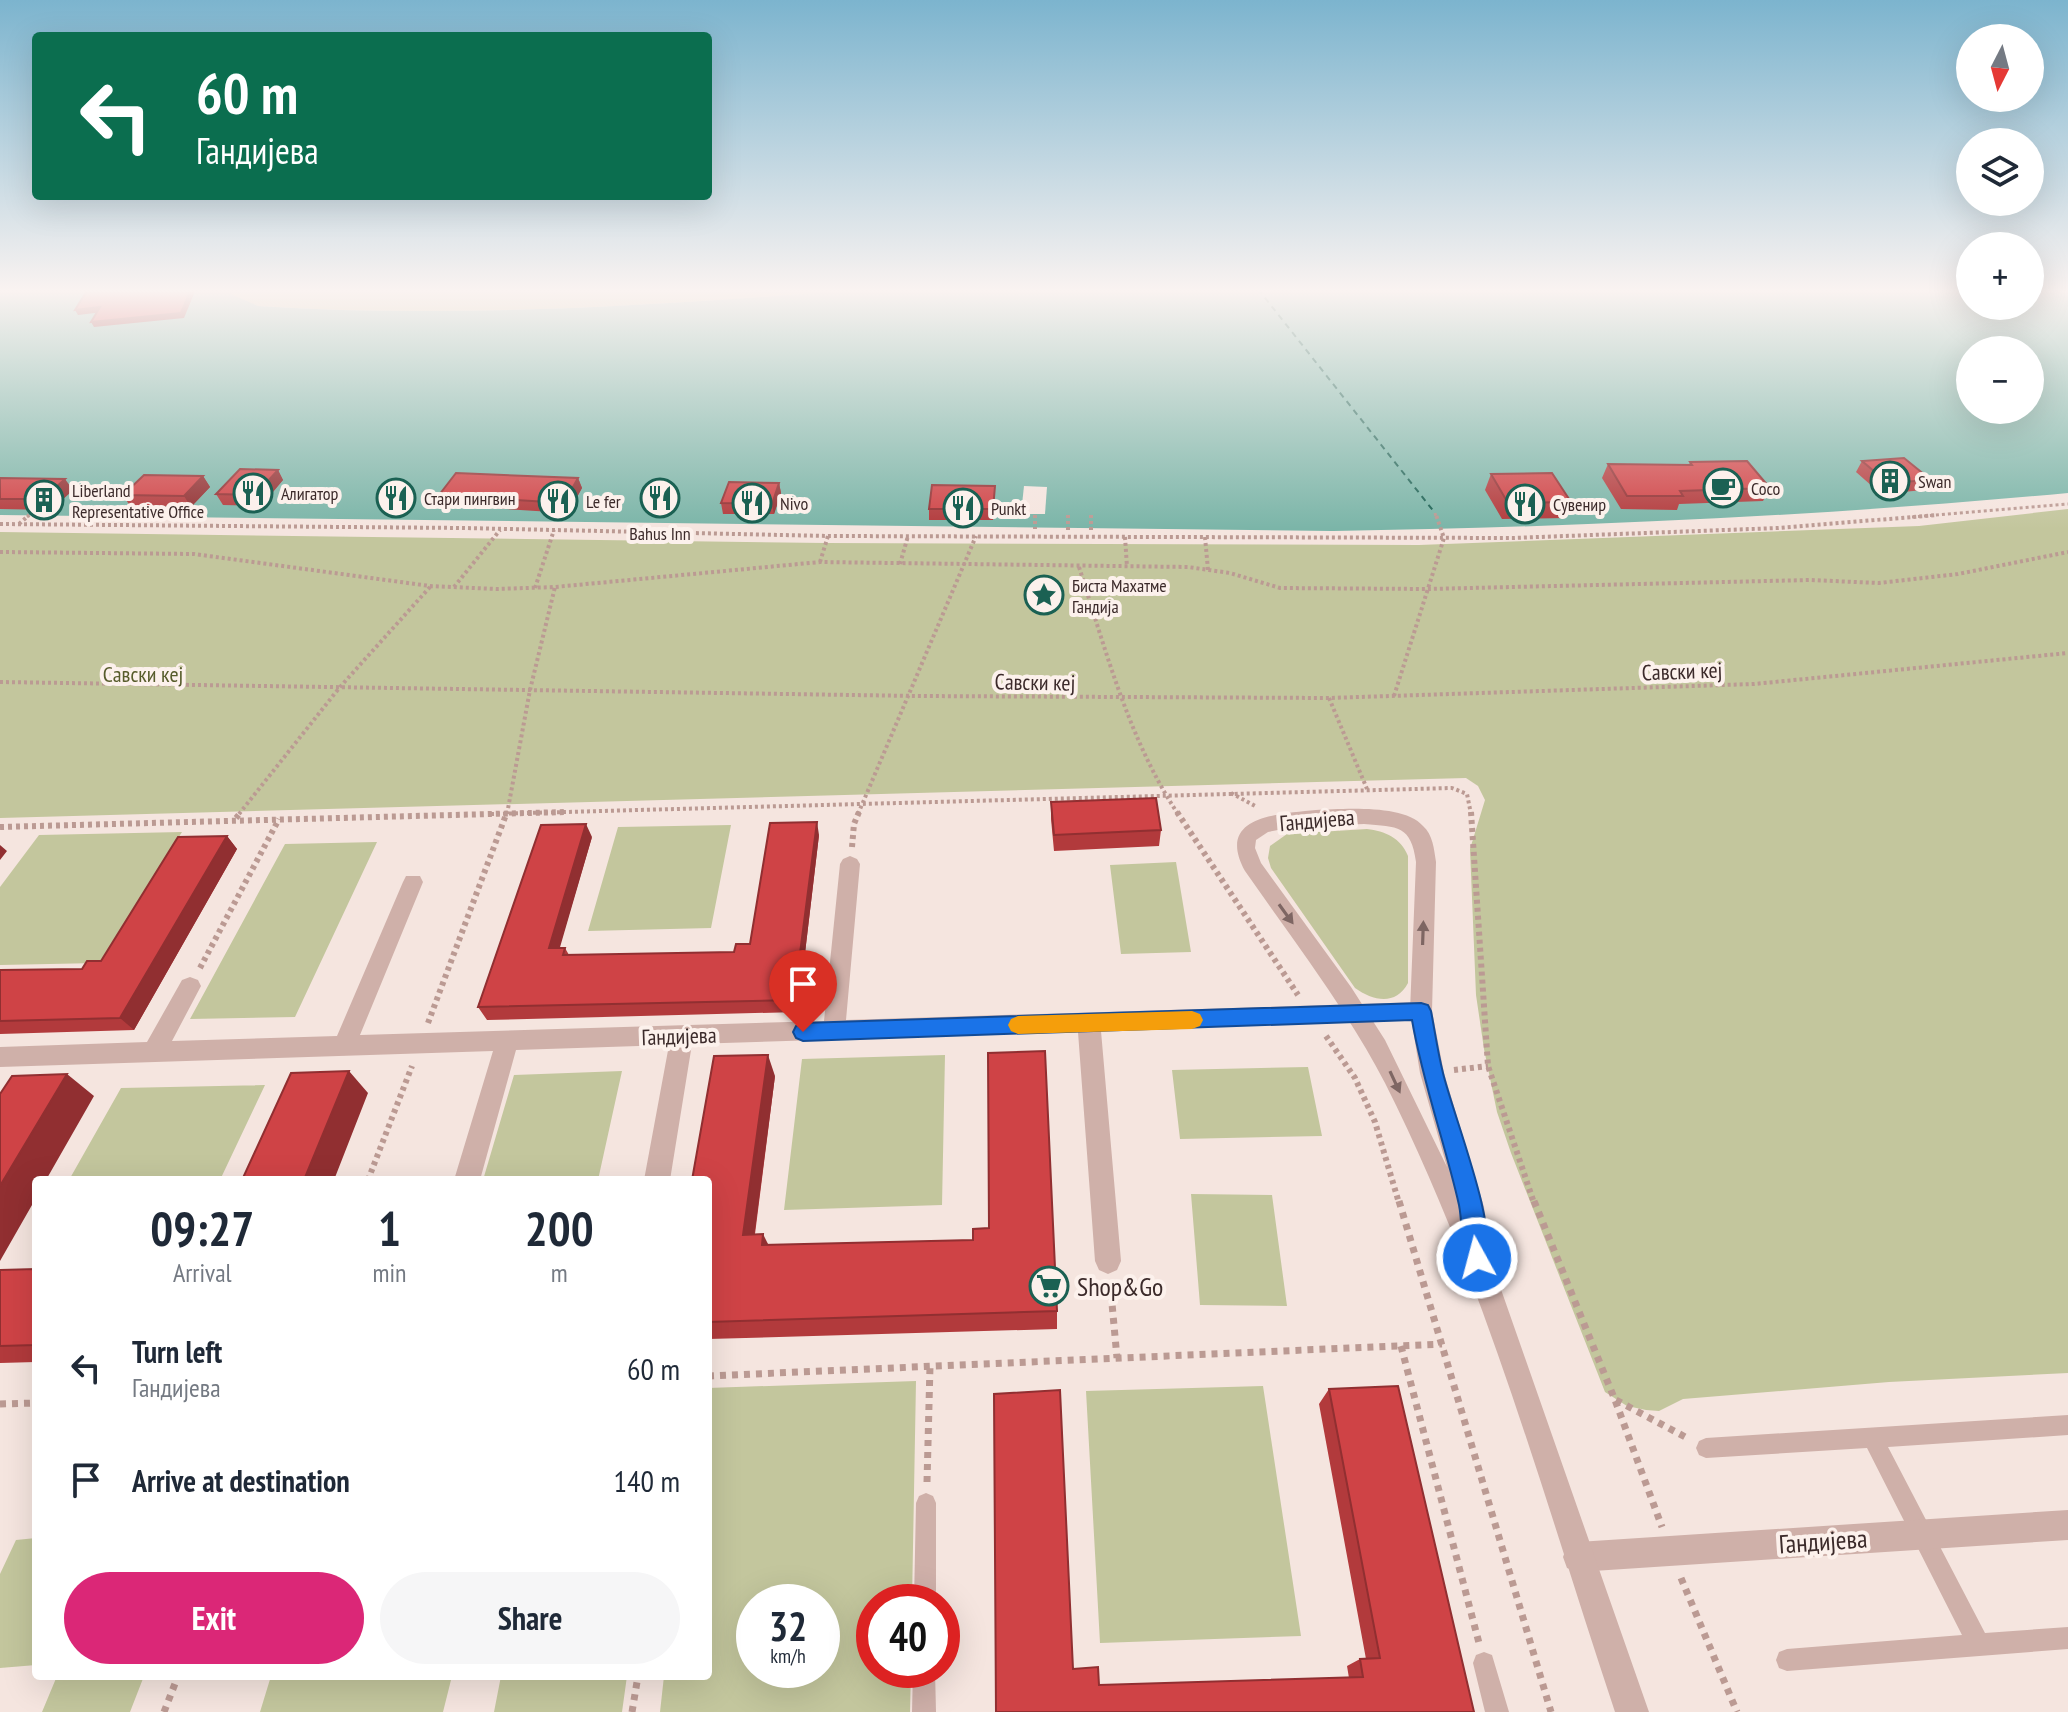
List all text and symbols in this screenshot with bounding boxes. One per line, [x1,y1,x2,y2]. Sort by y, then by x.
north arrow [1956,24,2044,112]
map controls [1956,24,2044,424]
text: 60 m [196,57,298,129]
icon: left [64,64,168,168]
text: Гандијева [196,127,319,174]
button: layers [1956,128,2044,216]
button: + [1956,232,2044,320]
button: − [1956,336,2044,424]
building icon: Swan [1869,460,1911,502]
cafe icon: Coco [1702,467,1744,509]
place label: Swan [1918,470,1951,493]
restaurant icon: Алигатор [232,472,274,514]
restaurant icon: Стари пингвин [375,477,417,519]
restaurant icon: Bahus Inn [639,477,681,519]
place label: Coco [1751,477,1781,500]
building icon: Liberland Representative Office [23,479,65,521]
place label: Liberland Representative Office [72,479,204,523]
restaurant icon: Le fer [537,480,579,522]
place label: Алигатор [281,482,338,505]
restaurant icon: Nivo [731,482,773,524]
restaurant icon: Сувенир [1504,483,1546,525]
place label: Стари пингвин [424,487,516,510]
restaurant icon: Punkt [942,487,984,529]
place label: Le fer [586,490,621,513]
place label: Nivo [780,492,809,515]
place label: Сувенир [1553,493,1606,516]
place label: Punkt [991,497,1026,520]
place label: Bahus Inn [629,522,691,545]
place icon: Биста Махатме Гандија [1023,574,1065,616]
place label: Биста Махатме Гандија [1072,574,1167,618]
street label: Савски кеј [1641,656,1723,686]
park label: Савски кеј [103,660,183,688]
street label: Савски кеј [994,667,1076,697]
street label: Гандијева [1278,803,1356,837]
one-way arrow [1278,903,1293,924]
one-way arrow [1417,920,1430,945]
pin [769,950,837,1032]
icon: arrive [781,962,825,1006]
street label: Гандијева [641,1021,717,1051]
one-way arrow [1388,1071,1402,1094]
text: 09:27 [150,1197,254,1259]
text: 1 [378,1197,401,1259]
text: 200 [525,1197,594,1259]
position arrow [1435,1216,1519,1300]
text: Arrival [173,1256,232,1289]
text: min [372,1256,406,1289]
text: m [551,1256,568,1289]
supermarket icon: Shop&Go [1028,1265,1070,1307]
place label: Shop&Go [1077,1270,1163,1303]
text: Turn left [132,1332,222,1371]
icon: left [64,1346,108,1390]
text: 60 m [627,1349,680,1388]
text: Гандијева [132,1371,221,1404]
icon: arrive [64,1458,108,1502]
text: Arrive at destination [132,1461,350,1500]
text: 140 m [614,1461,680,1500]
street label: Гандијева [1778,1521,1868,1561]
button: Exit [64,1572,364,1664]
button: Share [380,1572,680,1664]
speed limit sign: 40 [856,1584,960,1688]
text: 32 [769,1600,807,1652]
text: km/h [770,1643,806,1669]

